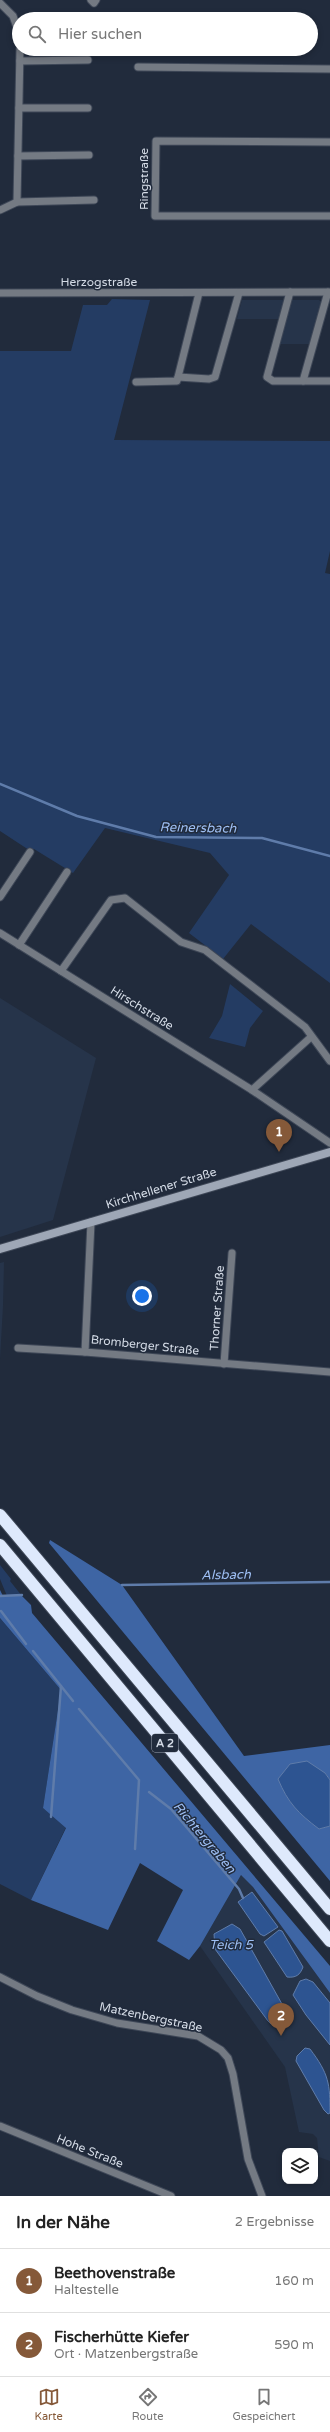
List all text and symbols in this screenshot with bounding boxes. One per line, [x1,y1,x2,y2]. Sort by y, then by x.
search box [12,12,318,56]
icon: search [26,23,48,45]
text: Hier suchen [58,25,142,43]
street label: Ringstraße [137,148,151,210]
street label: Herzogstraße [61,275,138,289]
water label: Reinersbach [159,819,238,837]
street label: Hirschstraße [108,983,176,1033]
pin: 1 [266,1119,292,1152]
street label: Kirchhellener Straße [104,1164,218,1212]
street label: Thorner Straße [207,1265,227,1351]
your location [132,1286,152,1306]
street label: Bromberger Straße [90,1332,200,1358]
water label: Alsbach [201,1567,252,1583]
road number: A 2 [152,1734,178,1752]
water label: Richtergraben [170,1799,239,1877]
water label: Teich 5 [209,1937,255,1953]
street label: Matzenbergstraße [98,1999,204,2035]
pin: 2 [268,2003,294,2036]
street label: Hohe Straße [55,2131,126,2171]
map controls [282,2148,318,2184]
button: layers [282,2148,318,2184]
text: In der Nähe [16,2212,110,2233]
text: 2 Ergebnisse [235,2214,314,2230]
text: Beethovenstraße [54,2264,175,2282]
text: 1 [25,2273,33,2289]
text: 160 m [274,2273,314,2289]
text: Haltestelle [54,2282,119,2298]
text: Fischerhütte Kiefer [54,2328,189,2346]
text: 2 [25,2337,33,2353]
text: 590 m [274,2337,314,2353]
text: Ort · Matzenbergstraße [54,2346,198,2362]
tab: Karte [35,2386,63,2423]
tab: Route [132,2386,163,2423]
tab: Gespeichert [232,2386,295,2423]

